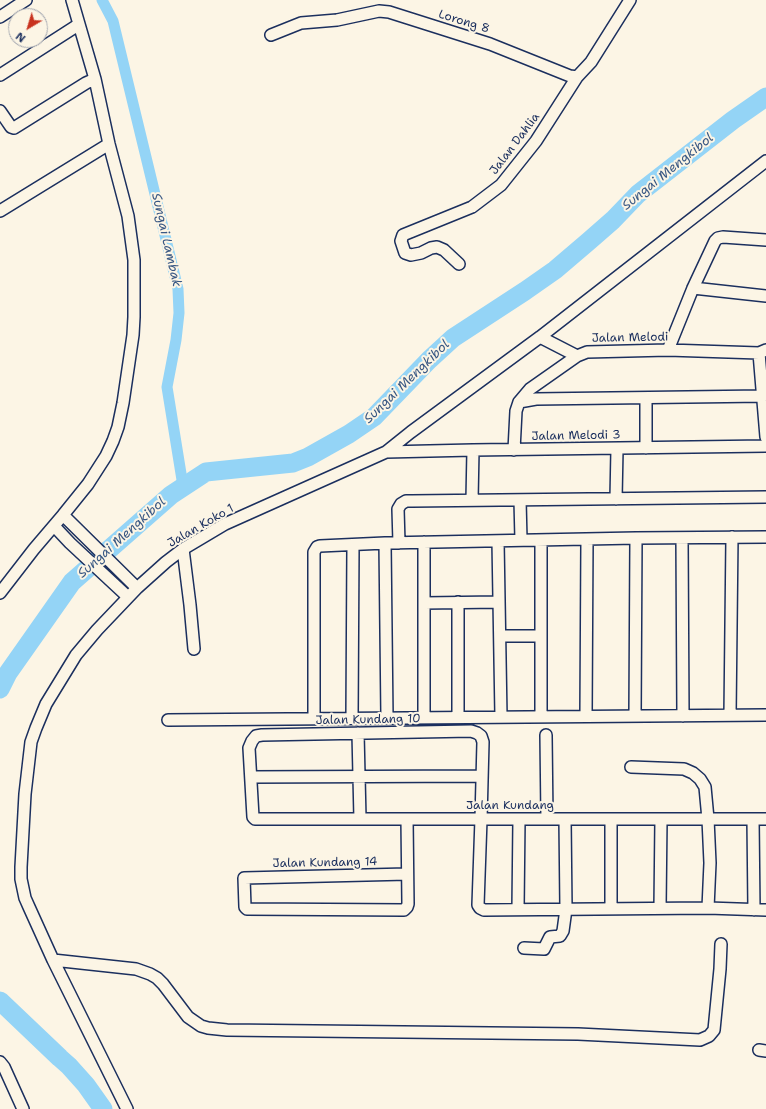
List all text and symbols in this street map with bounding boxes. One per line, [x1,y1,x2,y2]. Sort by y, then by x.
street label: Lorong 8 [437,7,491,37]
north arrow [8,8,48,48]
text: N [13,28,29,46]
street label: Jalan Dahlia [487,110,543,178]
water label: Sungai Mengkibol [619,130,717,214]
water label: Sungai Lambak [148,191,184,289]
street label: Jalan Melodi [591,330,669,346]
water label: Sungai Mengkibol [361,337,453,427]
street label: Jalan Melodi 3 [531,428,621,444]
water label: Sungai Mengkibol [75,494,169,582]
street label: Jalan Koko 1 [165,501,237,551]
street label: Jalan Kundang 10 [315,712,421,728]
street label: Jalan Kundang [466,799,554,813]
street label: Jalan Kundang 14 [272,855,378,871]

